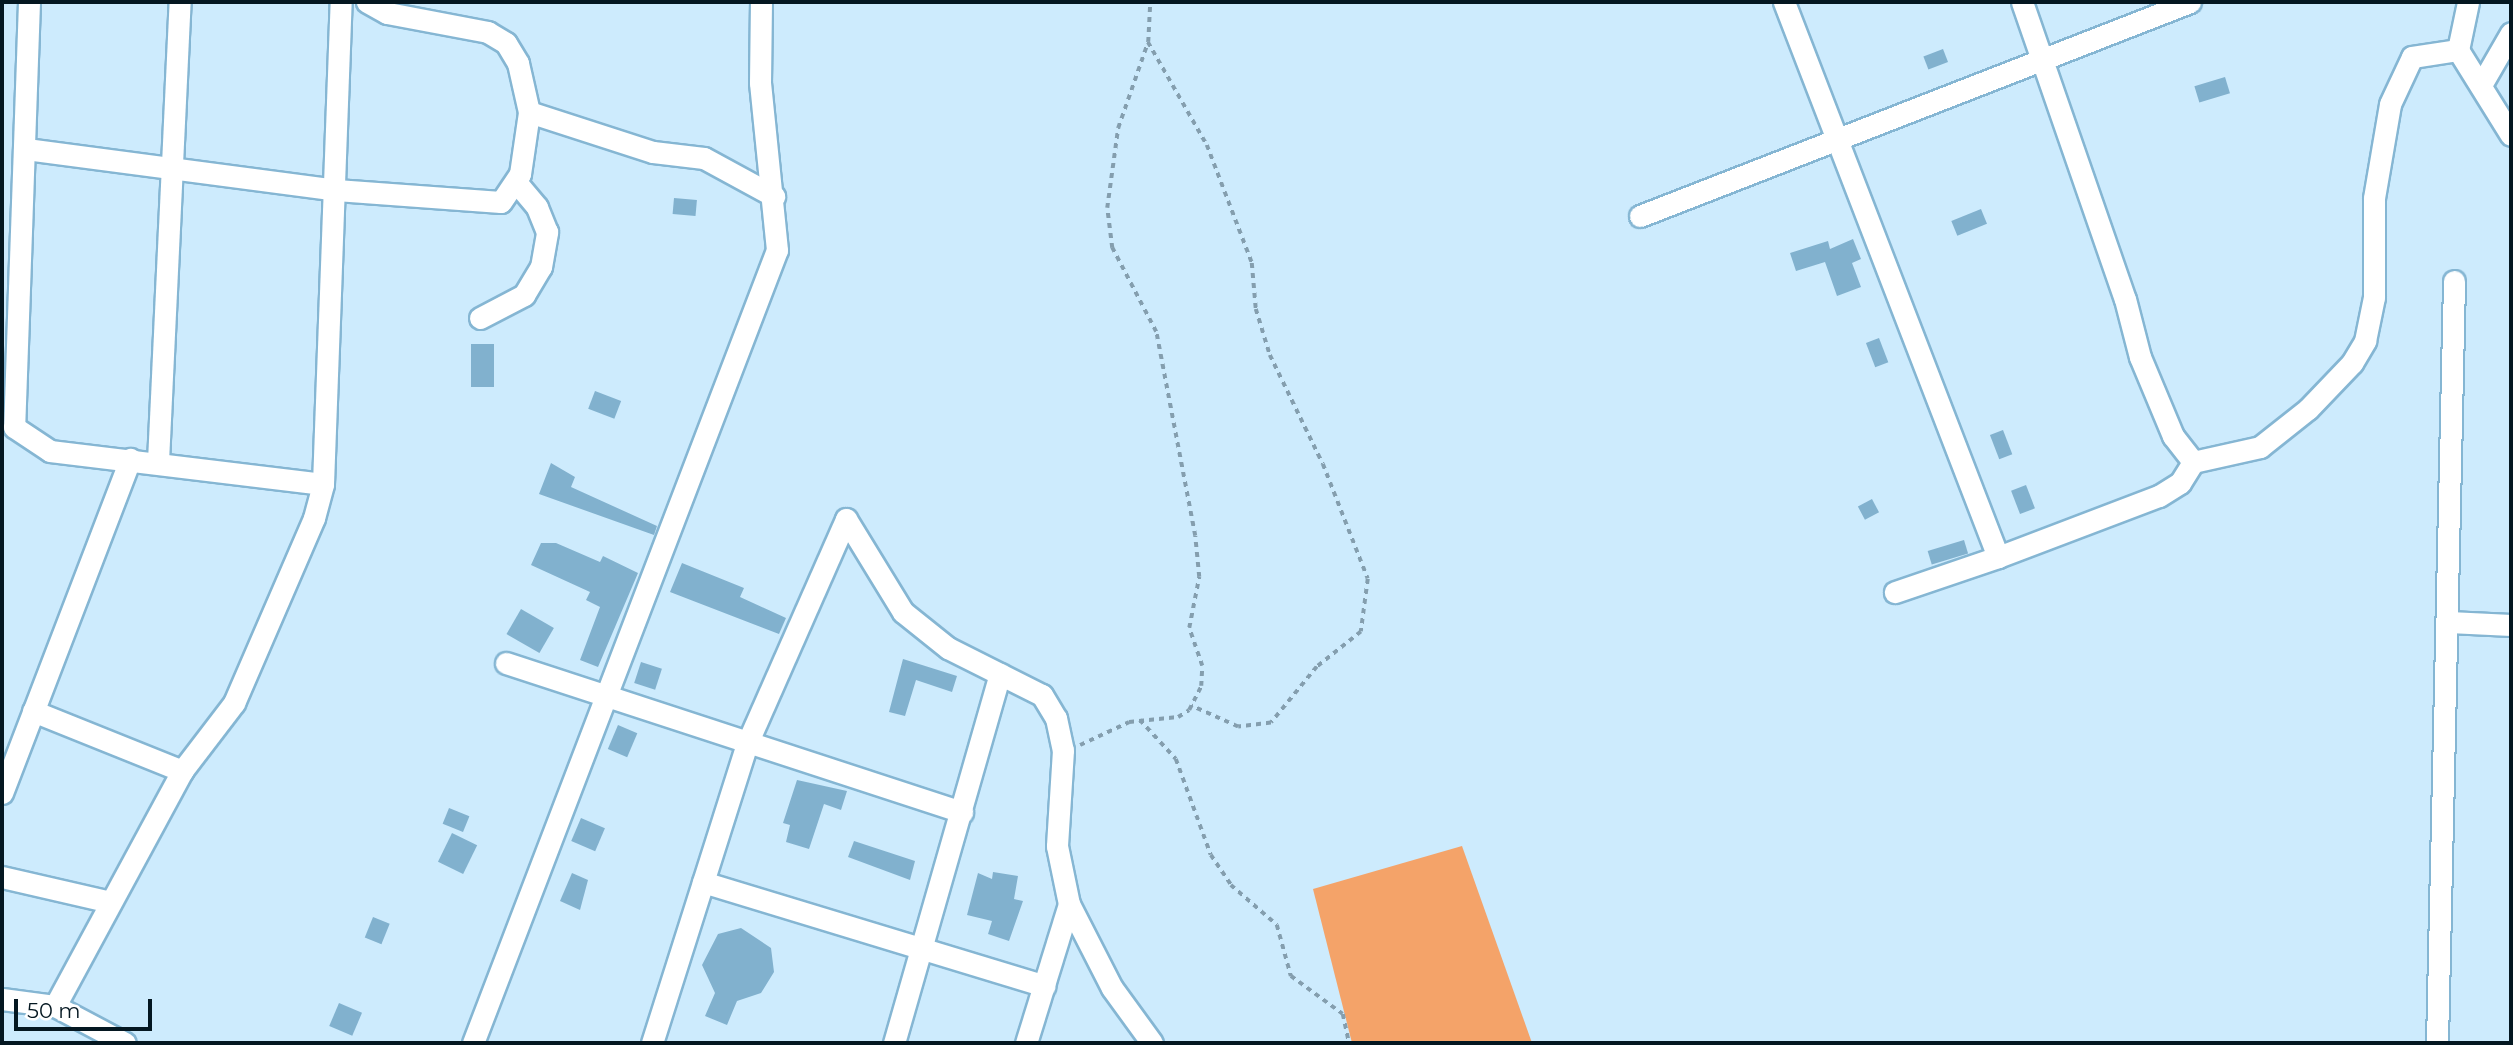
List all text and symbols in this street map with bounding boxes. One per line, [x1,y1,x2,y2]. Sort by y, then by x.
scale bar [18,986,156,1030]
text: 50 m [27,998,81,1023]

